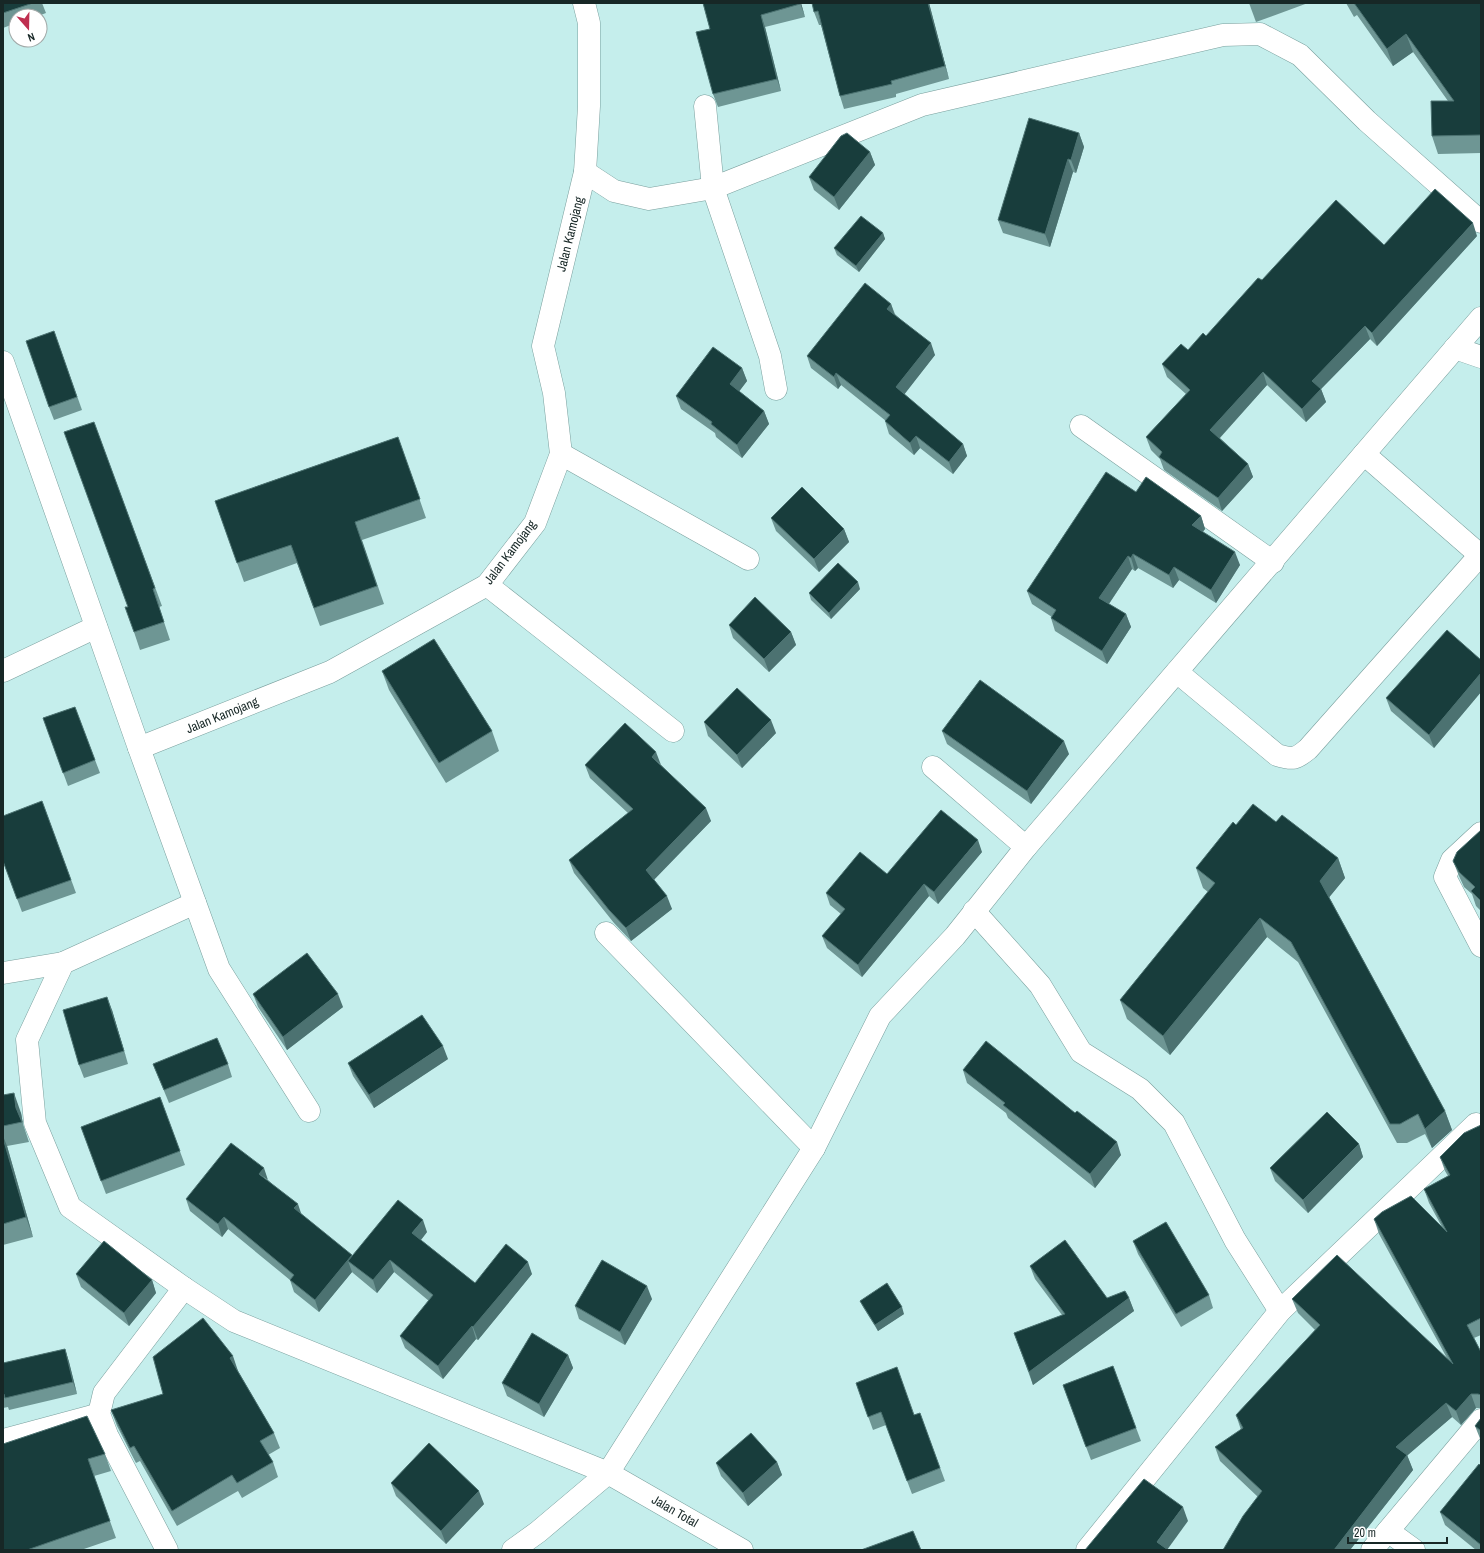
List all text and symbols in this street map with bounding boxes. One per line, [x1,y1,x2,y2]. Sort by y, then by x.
north arrow [8,8,48,48]
text: N [26,30,37,45]
street label: Jalan Kamojang [553,195,588,273]
street label: Jalan Kamojang [480,516,540,588]
street label: Jalan Kamojang [183,693,261,737]
street label: Jalan Total [649,1491,701,1531]
scale bar [1348,1519,1447,1545]
text: 20 m [1354,1525,1376,1541]

